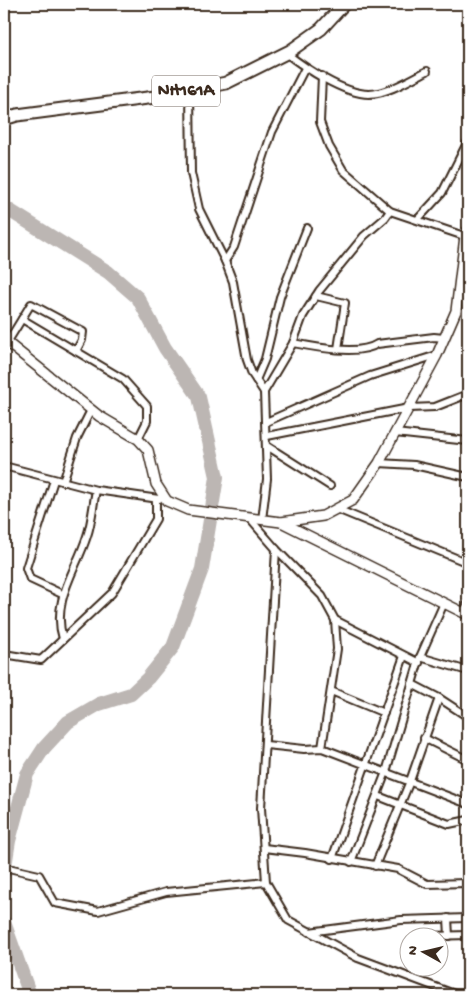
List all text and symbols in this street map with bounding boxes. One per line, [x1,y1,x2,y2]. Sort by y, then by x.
road number: NH161A [152,76,220,106]
north arrow [400,926,450,976]
text: N [405,945,423,956]

